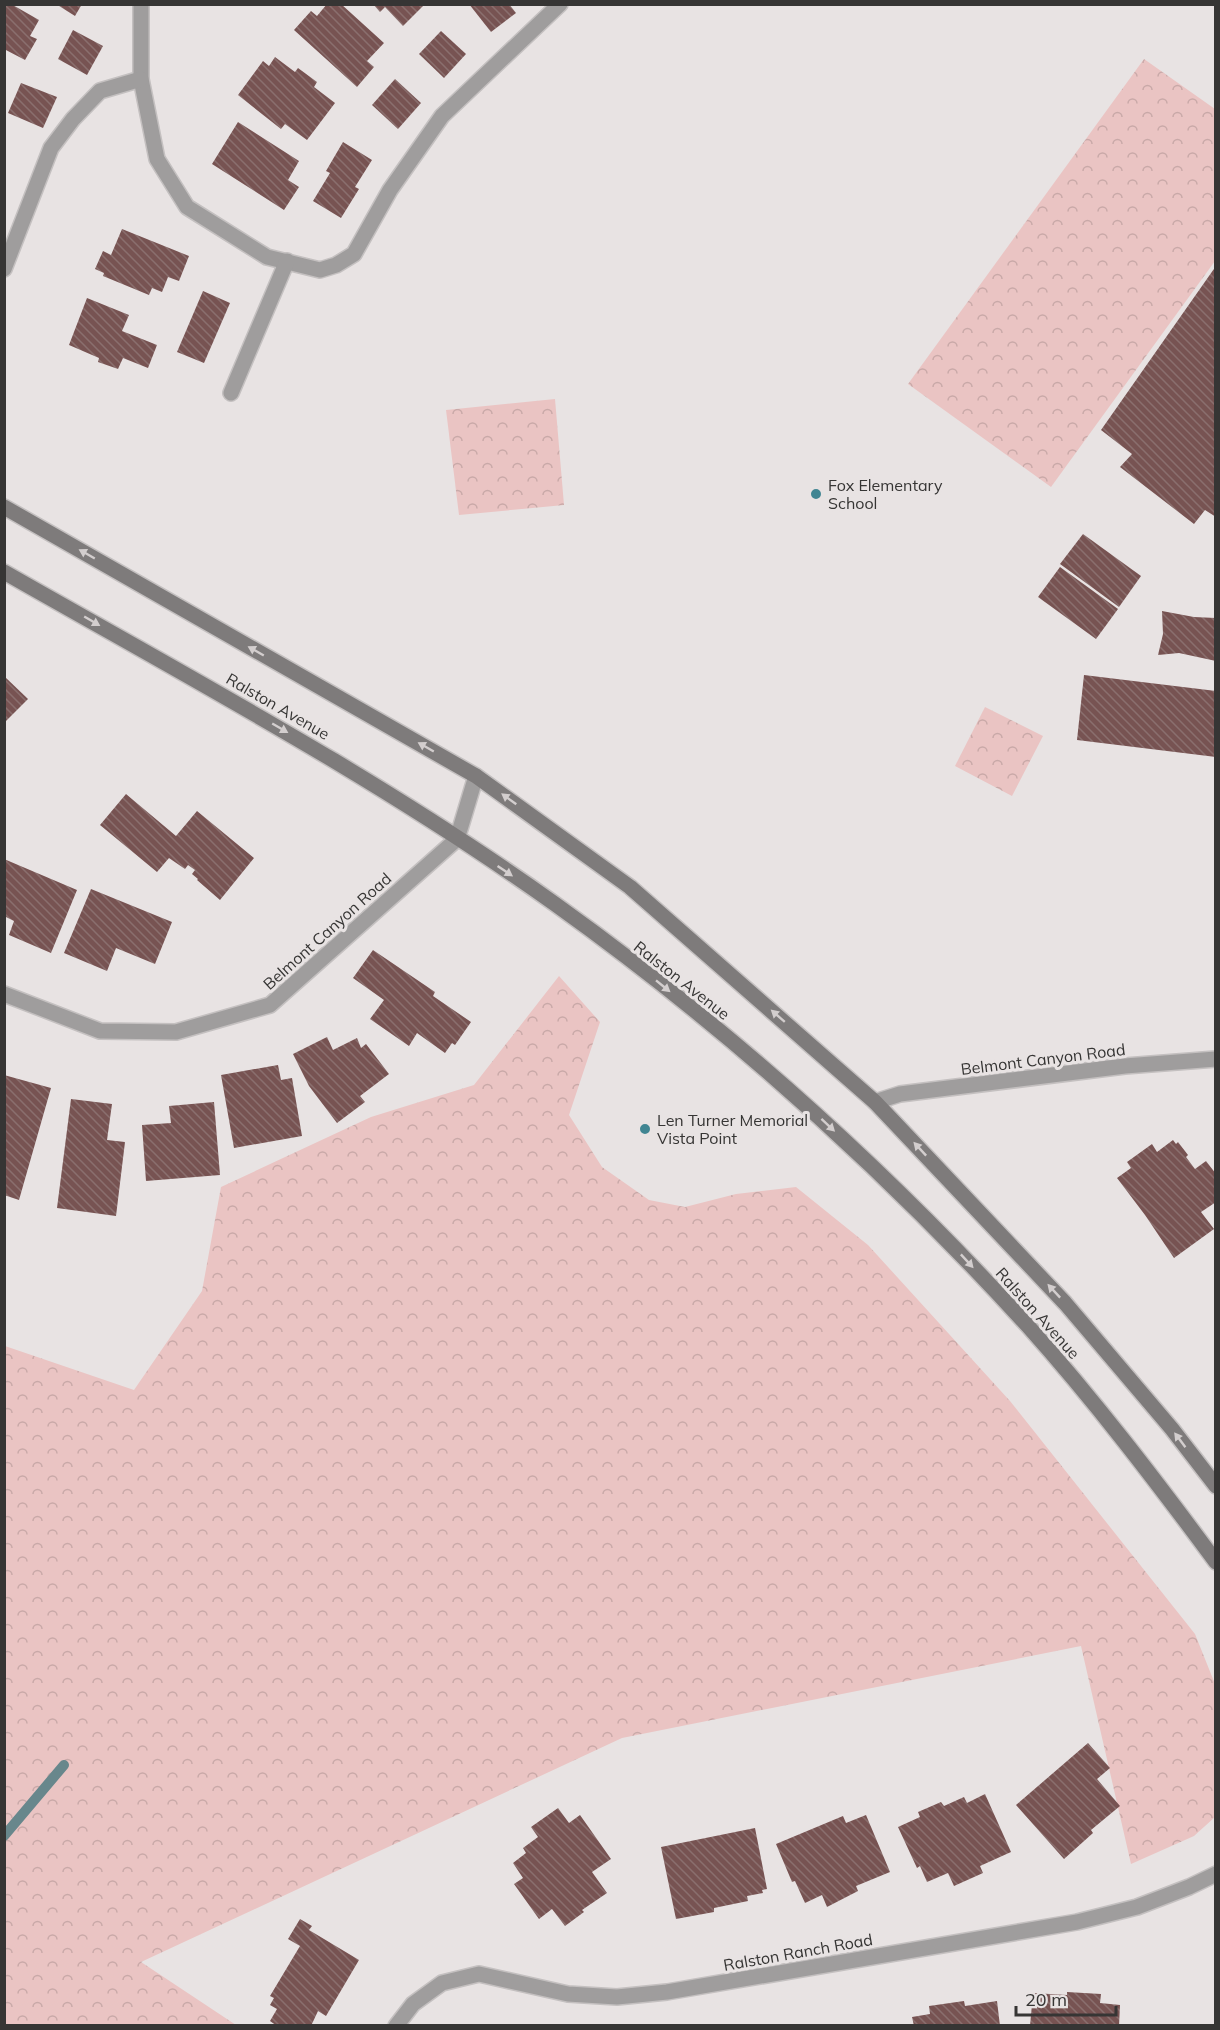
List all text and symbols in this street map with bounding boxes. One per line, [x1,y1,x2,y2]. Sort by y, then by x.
place label: Fox Elementary School [828,475,943,513]
marker: Fox Elementary School [809,487,823,501]
one-way arrow [78,549,95,559]
one-way arrow [84,616,100,627]
one-way arrow [248,645,264,656]
street label: Ralston Avenue [223,668,333,744]
one-way arrow [272,723,289,733]
one-way arrow [417,742,434,752]
one-way arrow [501,793,517,805]
one-way arrow [497,865,513,877]
street label: Belmont Canyon Road [259,868,395,994]
street label: Ralston Avenue [630,936,734,1024]
one-way arrow [655,980,670,992]
one-way arrow [770,1009,785,1023]
street label: Belmont Canyon Road [960,1039,1126,1079]
place label: Len Turner Memorial Vista Point [657,1110,808,1148]
one-way arrow [821,1117,835,1131]
marker: Len Turner Memorial Vista Point [638,1122,652,1136]
one-way arrow [913,1142,927,1157]
one-way arrow [960,1254,974,1269]
street label: Ralston Avenue [992,1263,1084,1363]
one-way arrow [1047,1285,1061,1299]
one-way arrow [1174,1432,1186,1448]
street label: Ralston Ranch Road [722,1929,874,1975]
scale bar [1016,1979,1116,2017]
text: 20 m [1025,1988,1067,2011]

